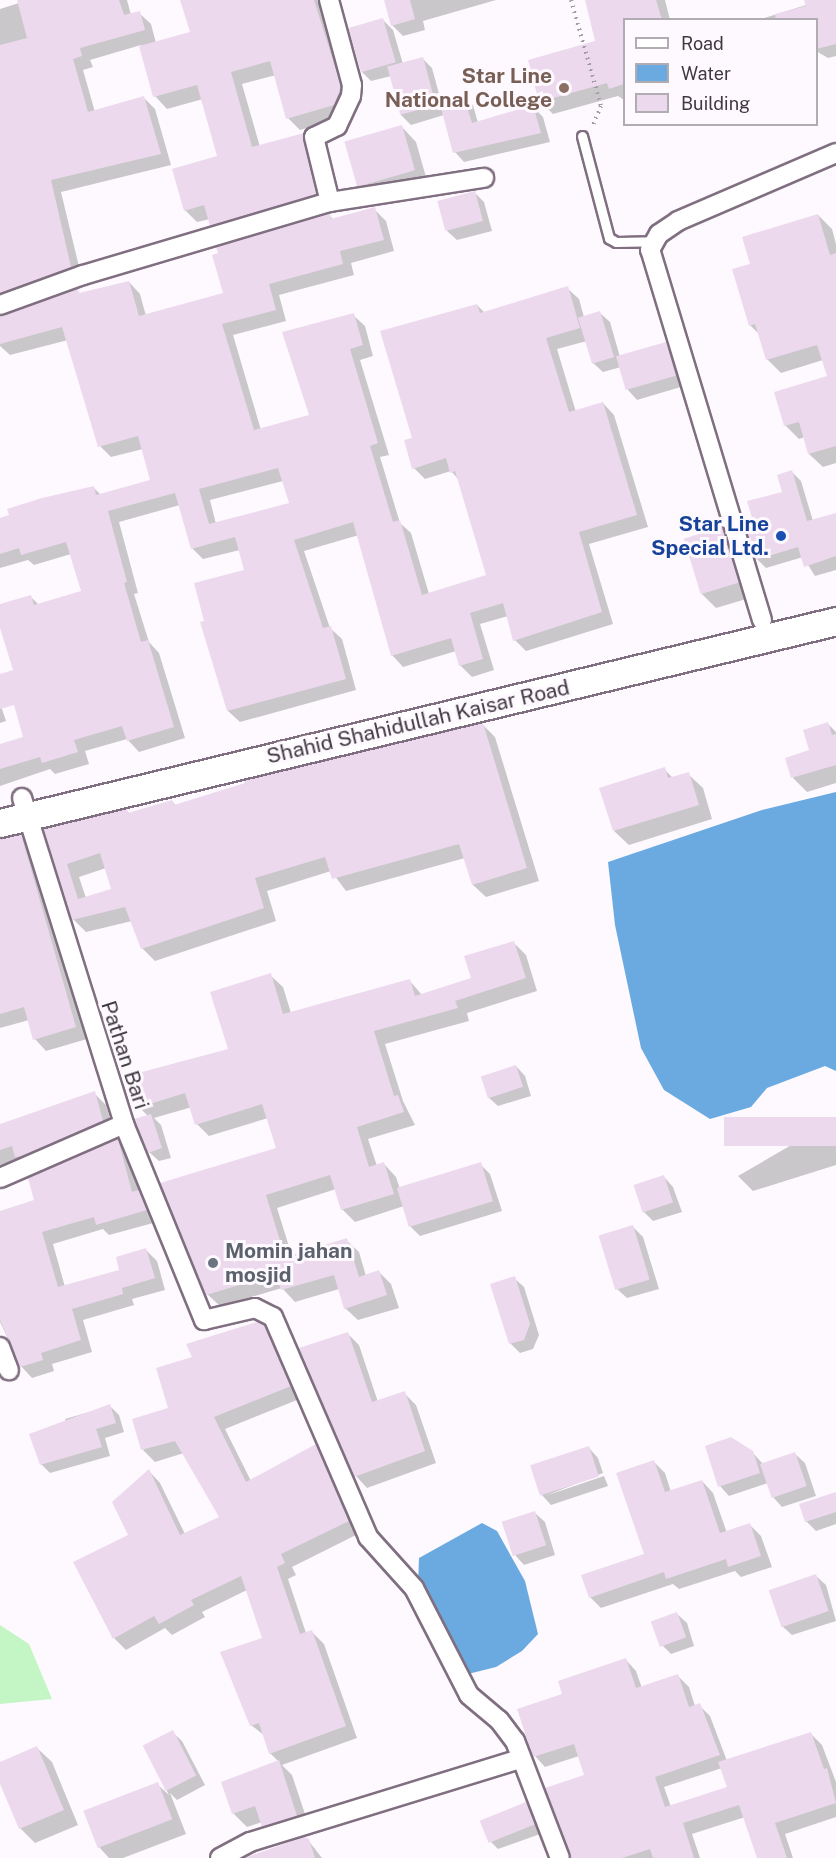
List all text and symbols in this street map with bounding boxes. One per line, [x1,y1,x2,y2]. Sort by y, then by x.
legend [623,18,818,126]
text: Road [681,33,724,54]
place label: Star Line National College [385,63,552,113]
text: Water [681,63,731,84]
marker: Star Line National College [557,81,571,95]
text: Building [681,93,750,114]
place label: Star Line Special Ltd. [651,511,769,561]
marker: Star Line Special Ltd. [774,529,788,543]
street label: Shahid Shahidullah Kaisar Road [264,675,572,769]
street label: Pathan Bari [96,998,154,1112]
place label: Momin jahan mosjid [225,1238,352,1288]
marker: Momin jahan mosjid [206,1256,220,1270]

